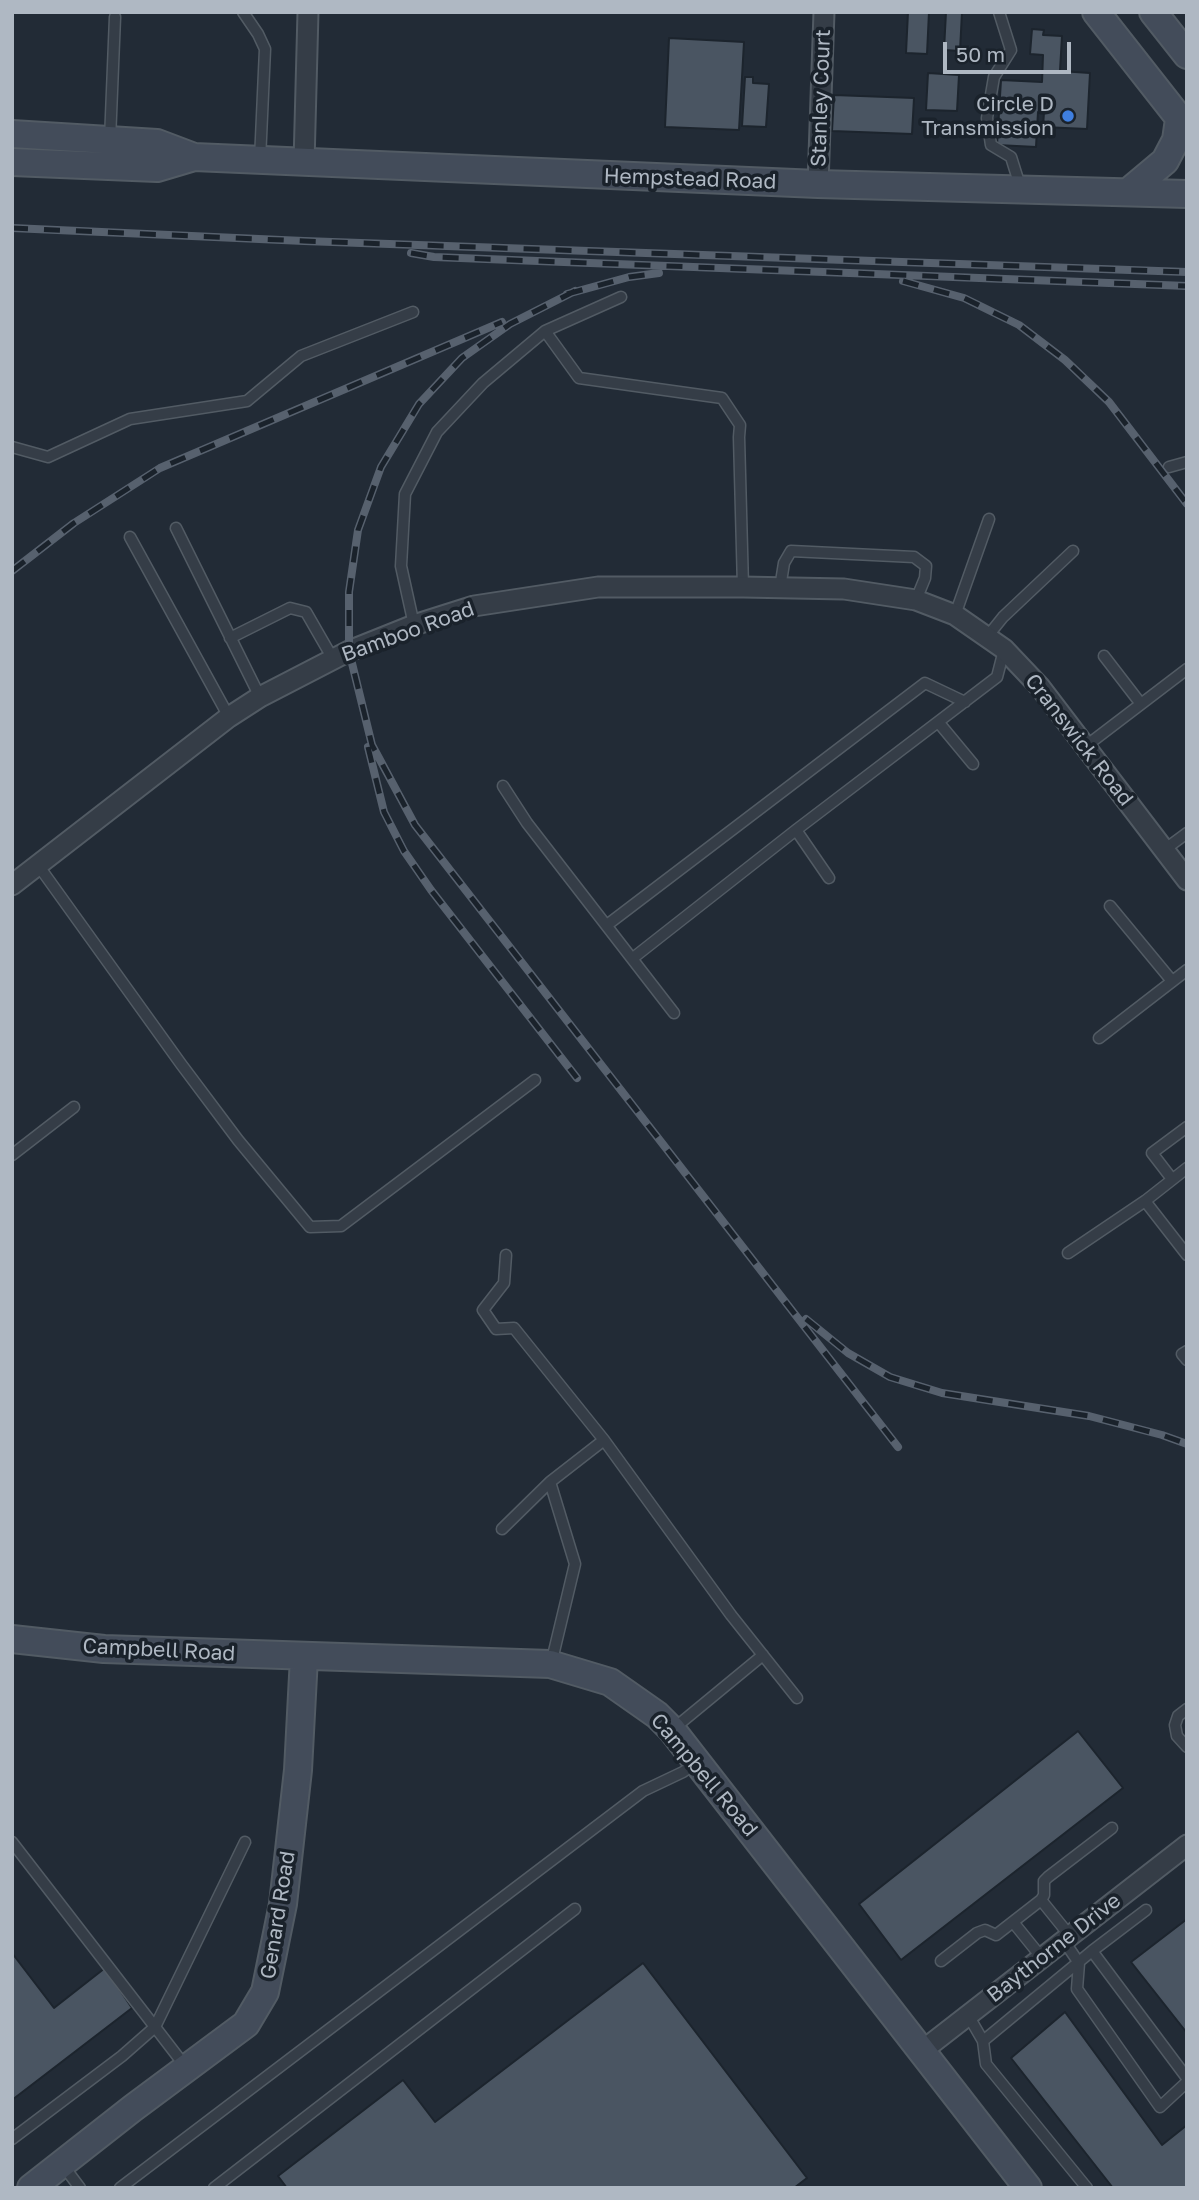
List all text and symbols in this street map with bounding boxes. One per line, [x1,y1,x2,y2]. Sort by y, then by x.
scale bar [947,28,1075,72]
street label: Stanley Court [806,29,836,167]
text: 50 m [956,41,1005,67]
place label: Circle D Transmission [921,91,1054,141]
marker: Circle D Transmission [1060,108,1076,124]
street label: Hempstead Road [603,163,777,195]
street label: Bamboo Road [338,596,478,668]
street label: Cranswick Road [1020,669,1138,811]
street label: Campbell Road [82,1633,236,1667]
street label: Campbell Road [645,1708,763,1842]
street label: Genard Road [255,1849,301,1981]
street label: Baythorne Drive [982,1888,1126,2008]

